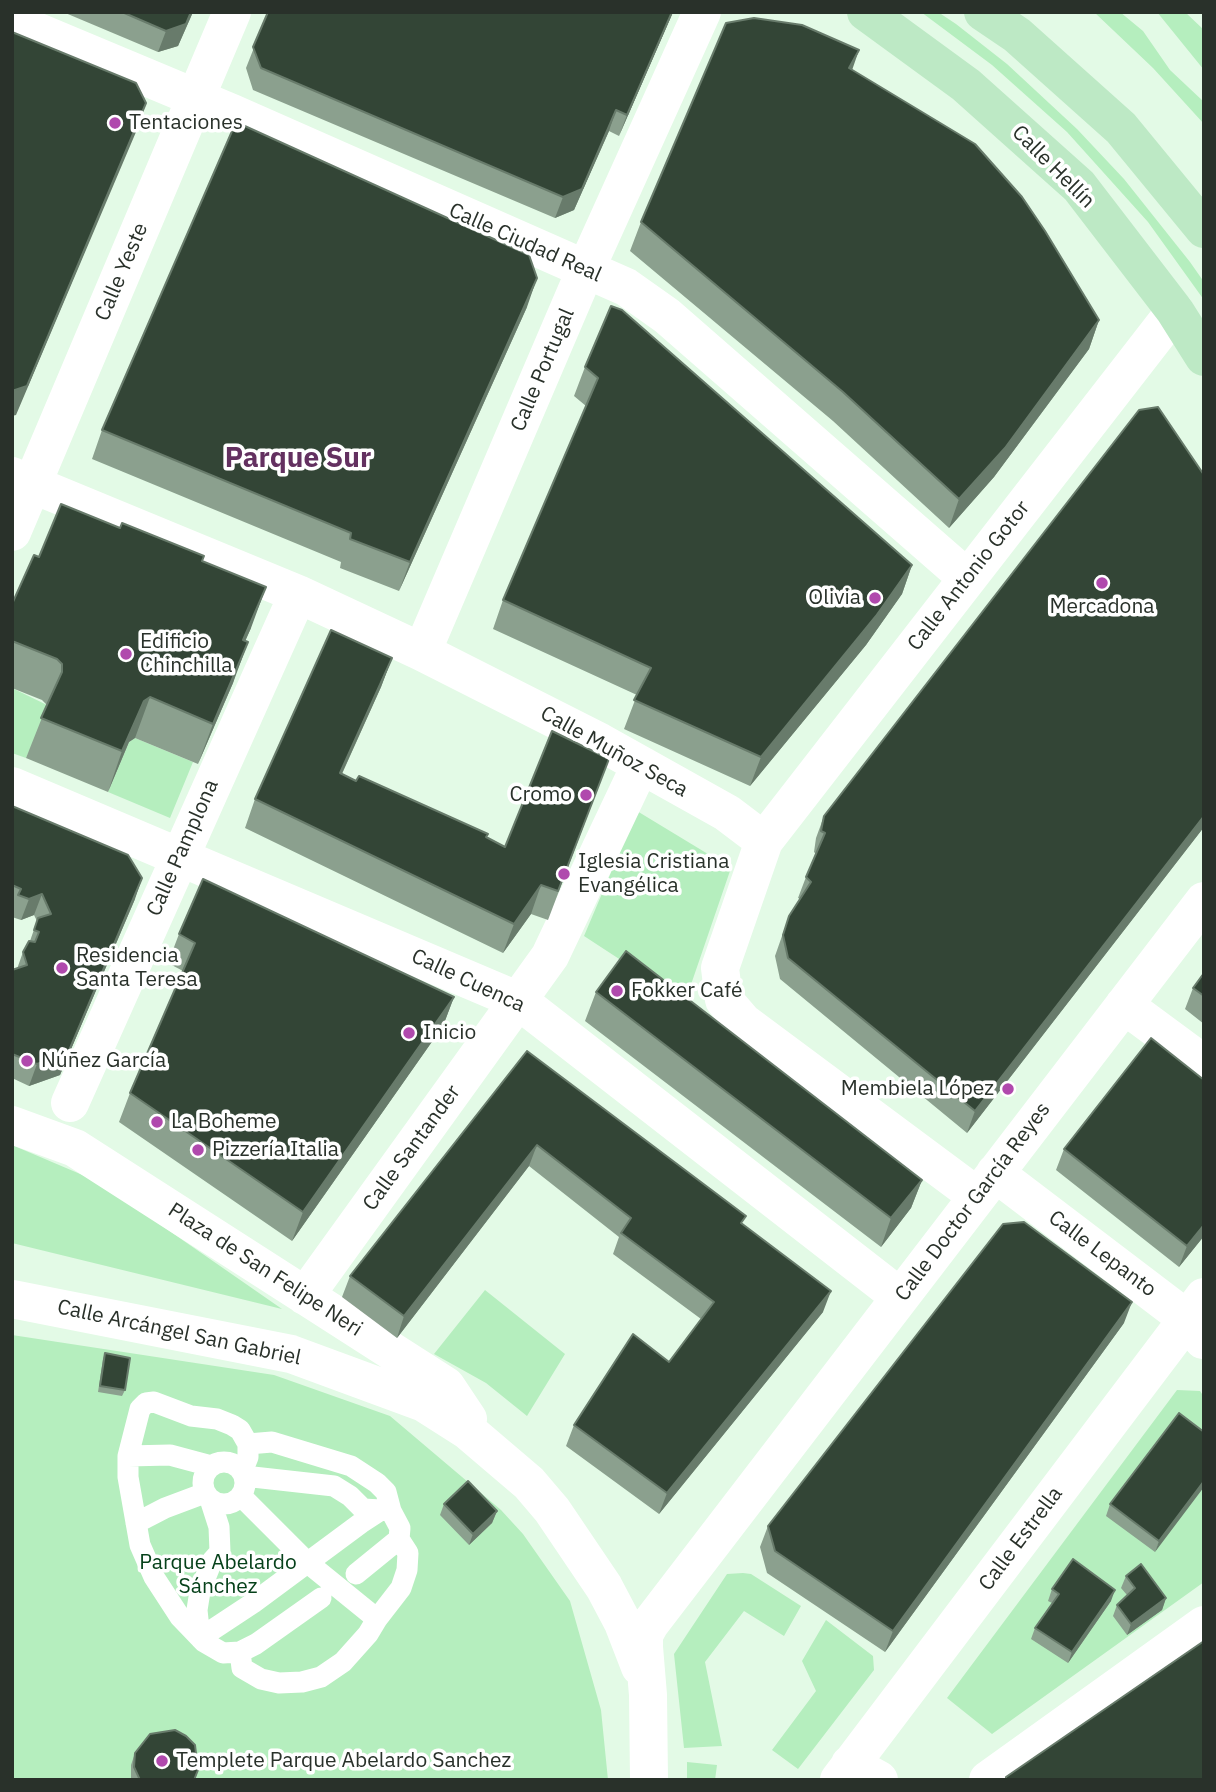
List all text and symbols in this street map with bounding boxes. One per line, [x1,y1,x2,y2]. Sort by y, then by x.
place label: Tentaciones [129,110,243,136]
marker: Tentaciones [107,115,123,131]
street label: Calle Hellín [1006,120,1100,214]
street label: Calle Ciudad Real [445,198,605,288]
street label: Calle Yeste [90,219,154,325]
street label: Calle Portugal [506,305,580,435]
district label: Parque Sur [225,442,371,476]
street label: Calle Antonio Gotor [903,496,1035,656]
marker: Mercadona [1094,575,1110,591]
place label: Olivia [808,585,861,611]
marker: Olivia [867,590,883,606]
place label: Mercadona [1049,594,1155,620]
place label: Edificio Chinchilla [140,629,232,679]
marker: Edificio Chinchilla [118,646,134,662]
street label: Calle Muñoz Seca [536,701,692,803]
street label: Calle Pamplona [142,776,224,920]
place label: Cromo [510,782,572,808]
marker: Cromo [578,787,594,803]
place label: Iglesia Cristiana Evangélica [578,849,729,899]
marker: Iglesia Cristiana Evangélica [556,866,572,882]
place label: Residencia Santa Teresa [76,943,198,993]
street label: Calle Cuenca [407,944,529,1018]
marker: Residencia Santa Teresa [54,960,70,976]
place label: Fokker Café [631,978,742,1004]
marker: Fokker Café [609,983,625,999]
place label: Inicio [423,1020,476,1046]
marker: Inicio [401,1025,417,1041]
place label: Núñez García [41,1048,166,1074]
marker: Núñez García [19,1053,35,1069]
place label: Membiela López [841,1076,994,1102]
street label: Calle Santander [358,1080,466,1216]
marker: Membiela López [1000,1081,1016,1097]
street label: Calle Doctor García Reyes [890,1098,1056,1306]
place label: La Boheme [171,1109,276,1135]
marker: La Boheme [149,1114,165,1130]
place label: Pizzería Italia [212,1137,339,1163]
marker: Pizzería Italia [190,1142,206,1158]
street label: Plaza de San Felipe Neri [163,1198,367,1342]
street label: Calle Lepanto [1043,1205,1161,1303]
street label: Calle Arcángel San Gabriel [55,1295,303,1371]
street label: Calle Estrella [974,1482,1068,1596]
park label: Parque Abelardo Sánchez [139,1550,297,1600]
place label: Templete Parque Abelardo Sanchez [176,1748,511,1774]
marker: Templete Parque Abelardo Sanchez [154,1753,170,1769]

